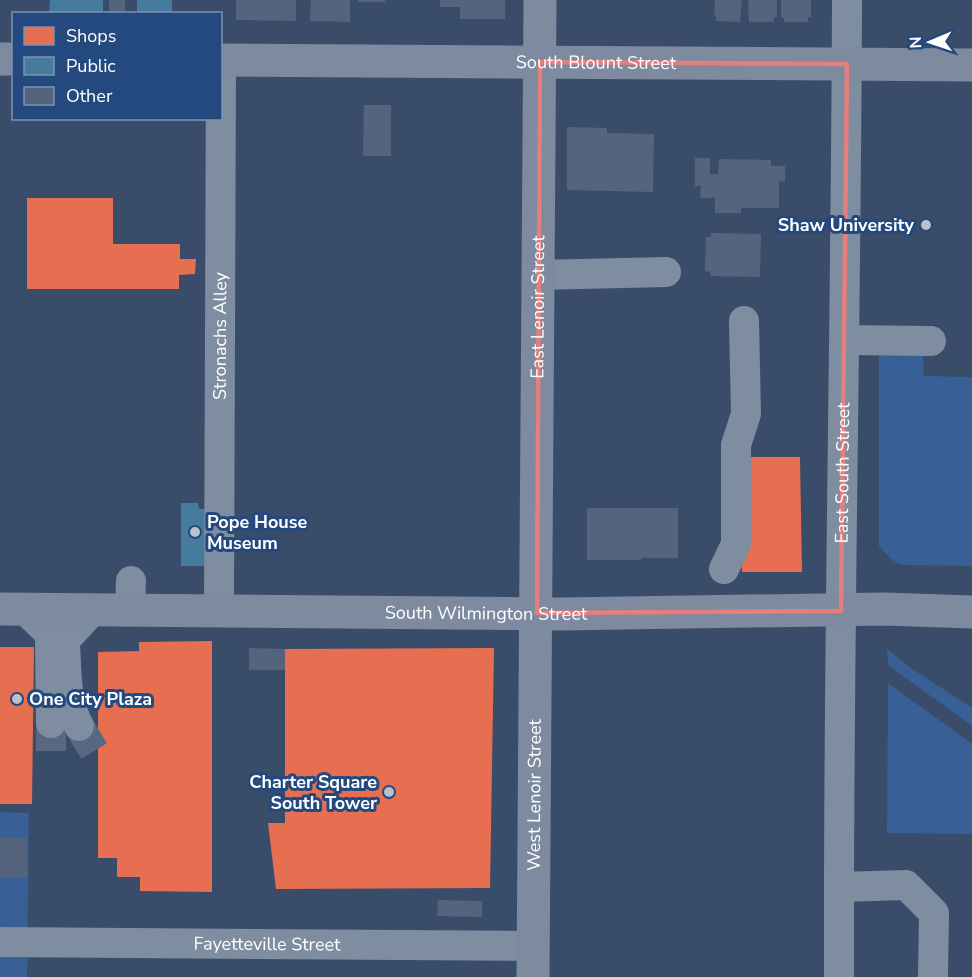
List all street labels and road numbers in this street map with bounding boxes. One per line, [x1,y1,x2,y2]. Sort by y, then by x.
street label: South Blount Street [516,50,677,75]
street label: East Lenoir Street [525,235,550,379]
street label: Stronachs Alley [208,271,232,400]
street label: East South Street [830,402,855,544]
street label: South Wilmington Street [385,600,588,626]
street label: West Lenoir Street [522,718,547,871]
street label: Fayetteville Street [193,931,341,957]

